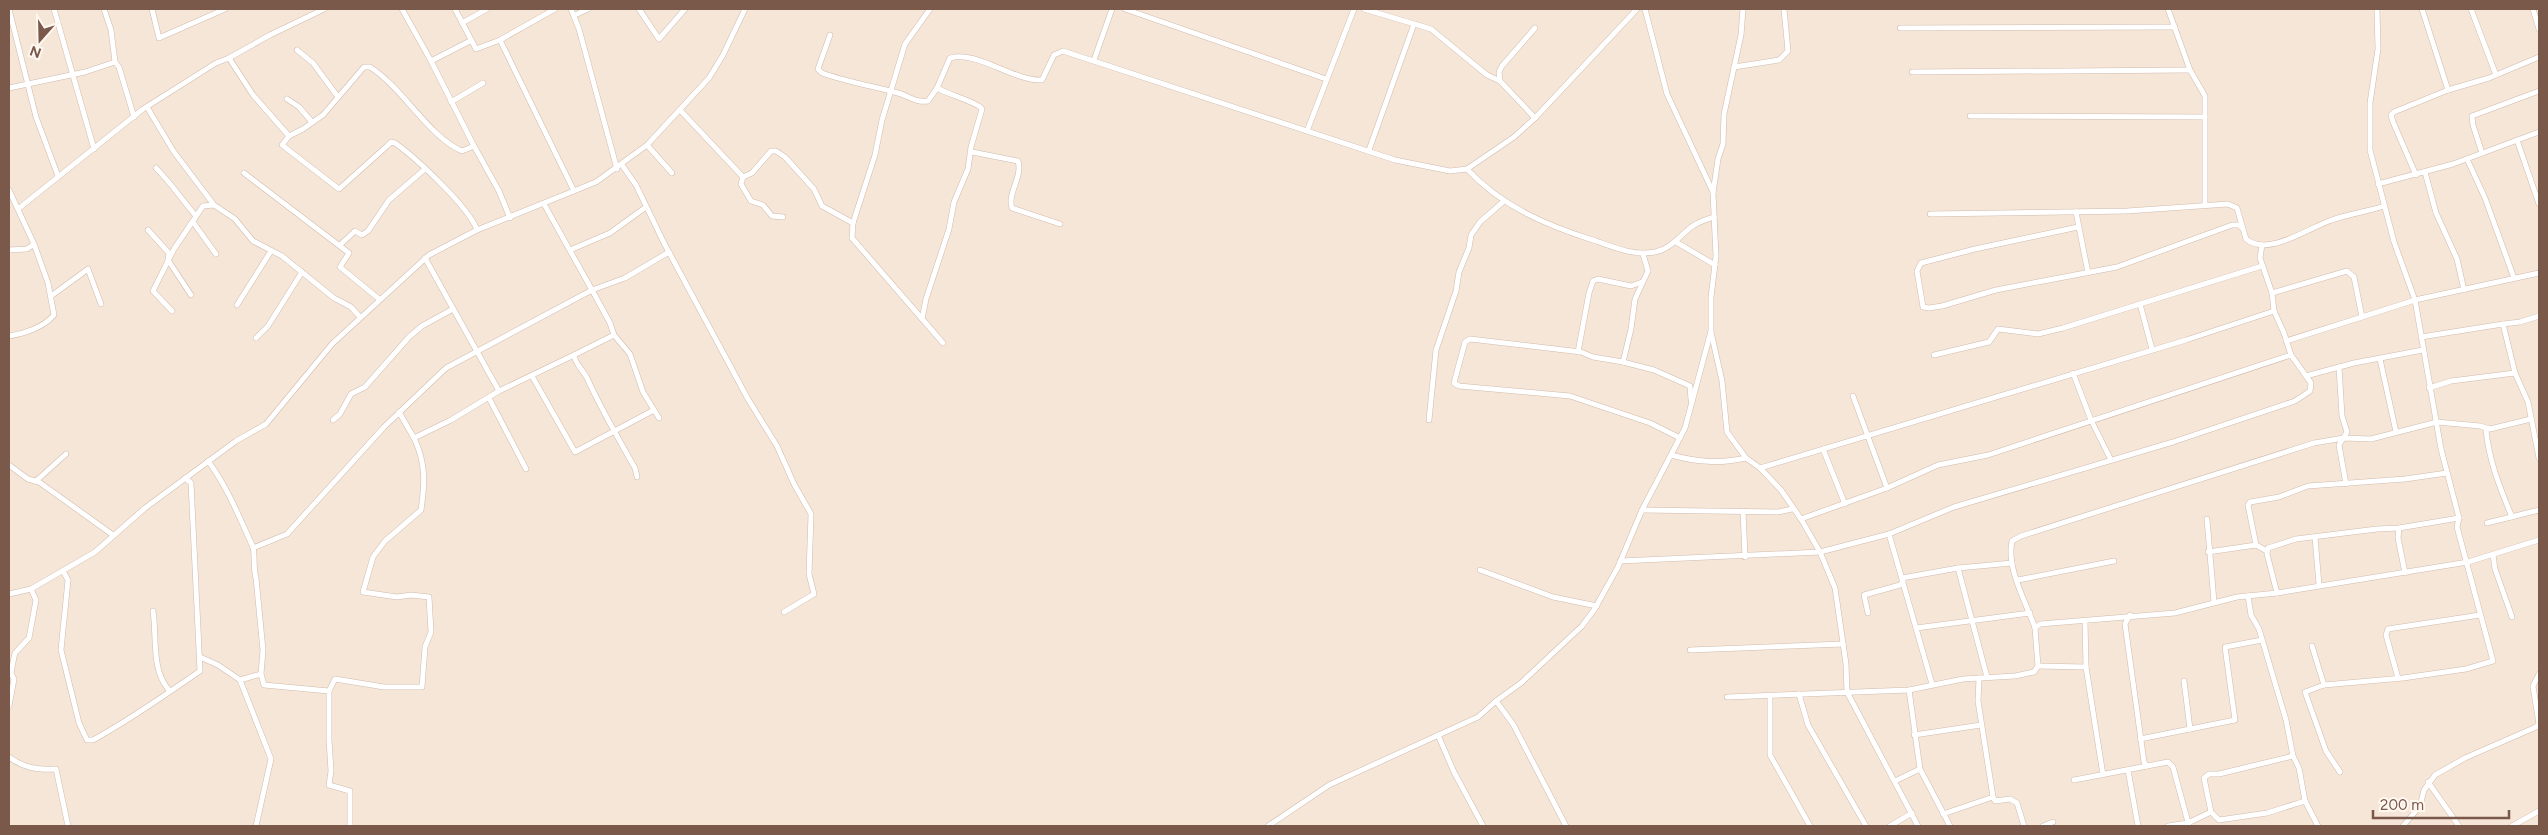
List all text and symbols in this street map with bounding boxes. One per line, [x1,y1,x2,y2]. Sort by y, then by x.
north arrow [15,15,65,65]
text: N [28,42,44,62]
scale bar [2373,788,2509,820]
text: 200 m [2380,796,2424,814]

